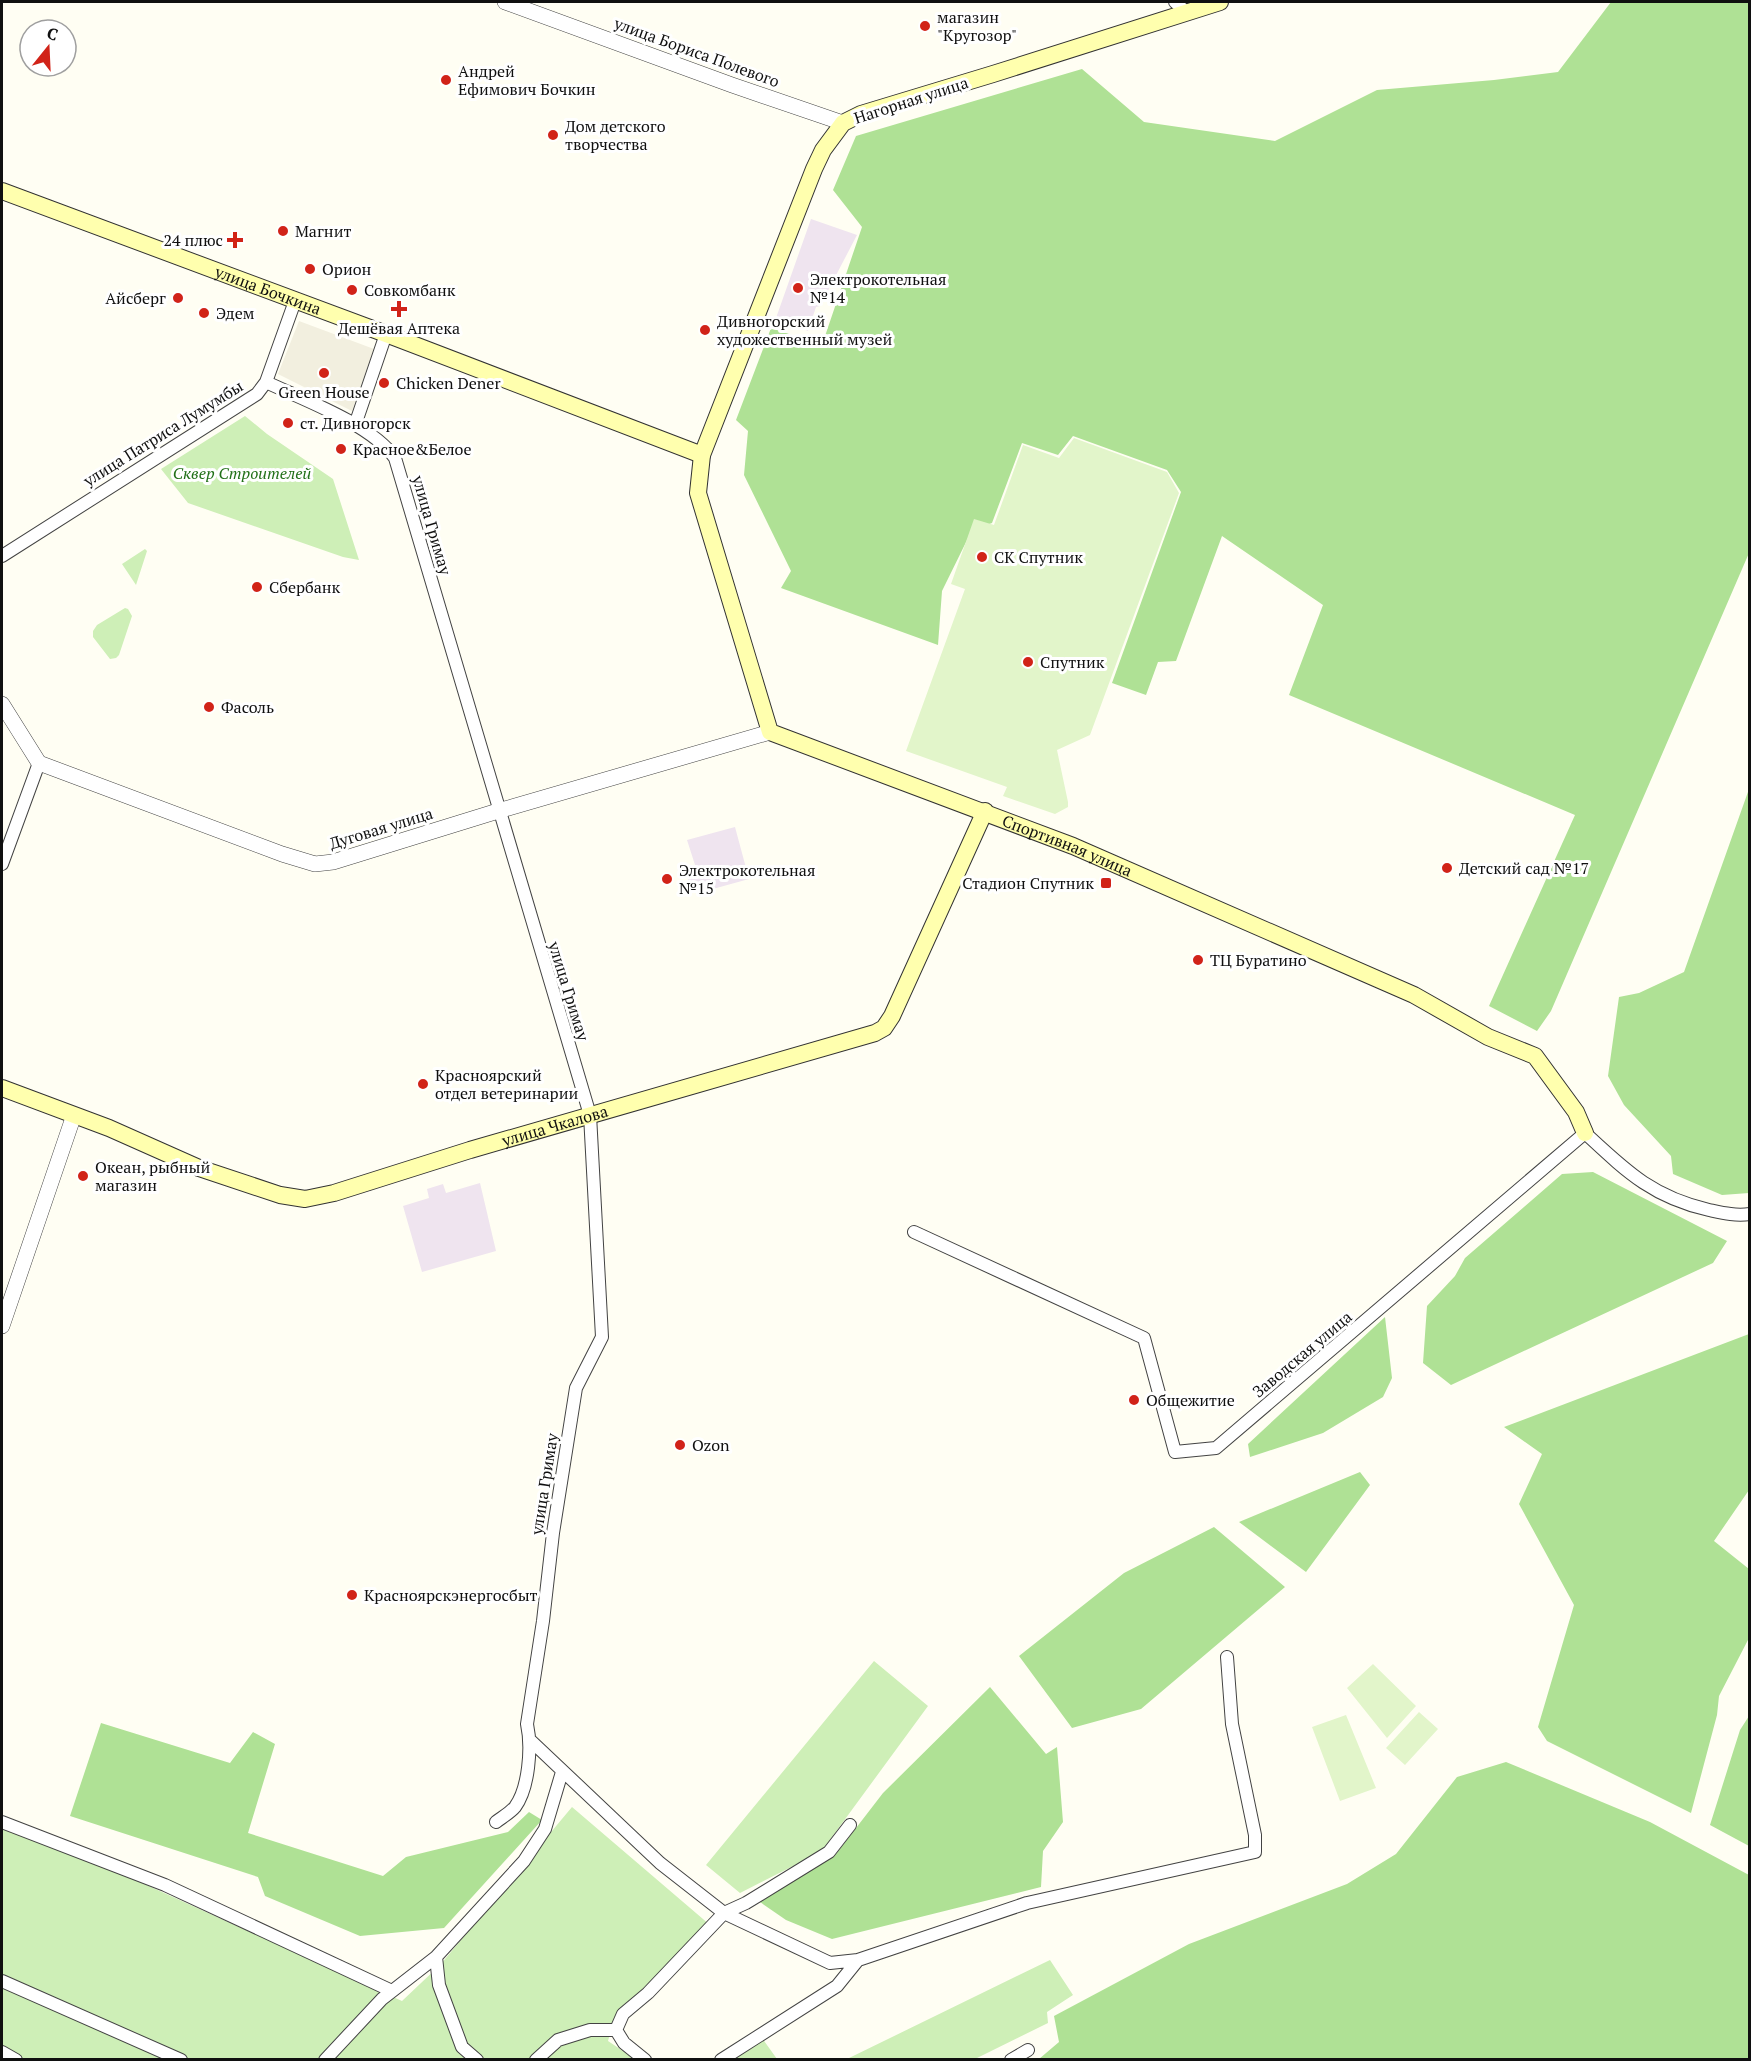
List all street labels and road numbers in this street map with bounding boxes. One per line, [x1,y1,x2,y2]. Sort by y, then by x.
street label: улица Бориса Полевого [610,11,783,92]
street label: Нагорная улица [851,71,971,129]
street label: улица Бочкина [211,260,324,320]
street label: улица Патриса Лумумбы [78,375,247,492]
street label: улица Гримау [407,472,457,578]
street label: Дуговая улица [326,802,436,854]
street label: Спортивная улица [999,809,1136,882]
street label: улица Гримау [543,938,595,1044]
street label: улица Чкалова [498,1100,610,1151]
street label: Заводская улица [1248,1306,1356,1402]
street label: улица Гримау [525,1431,563,1537]

